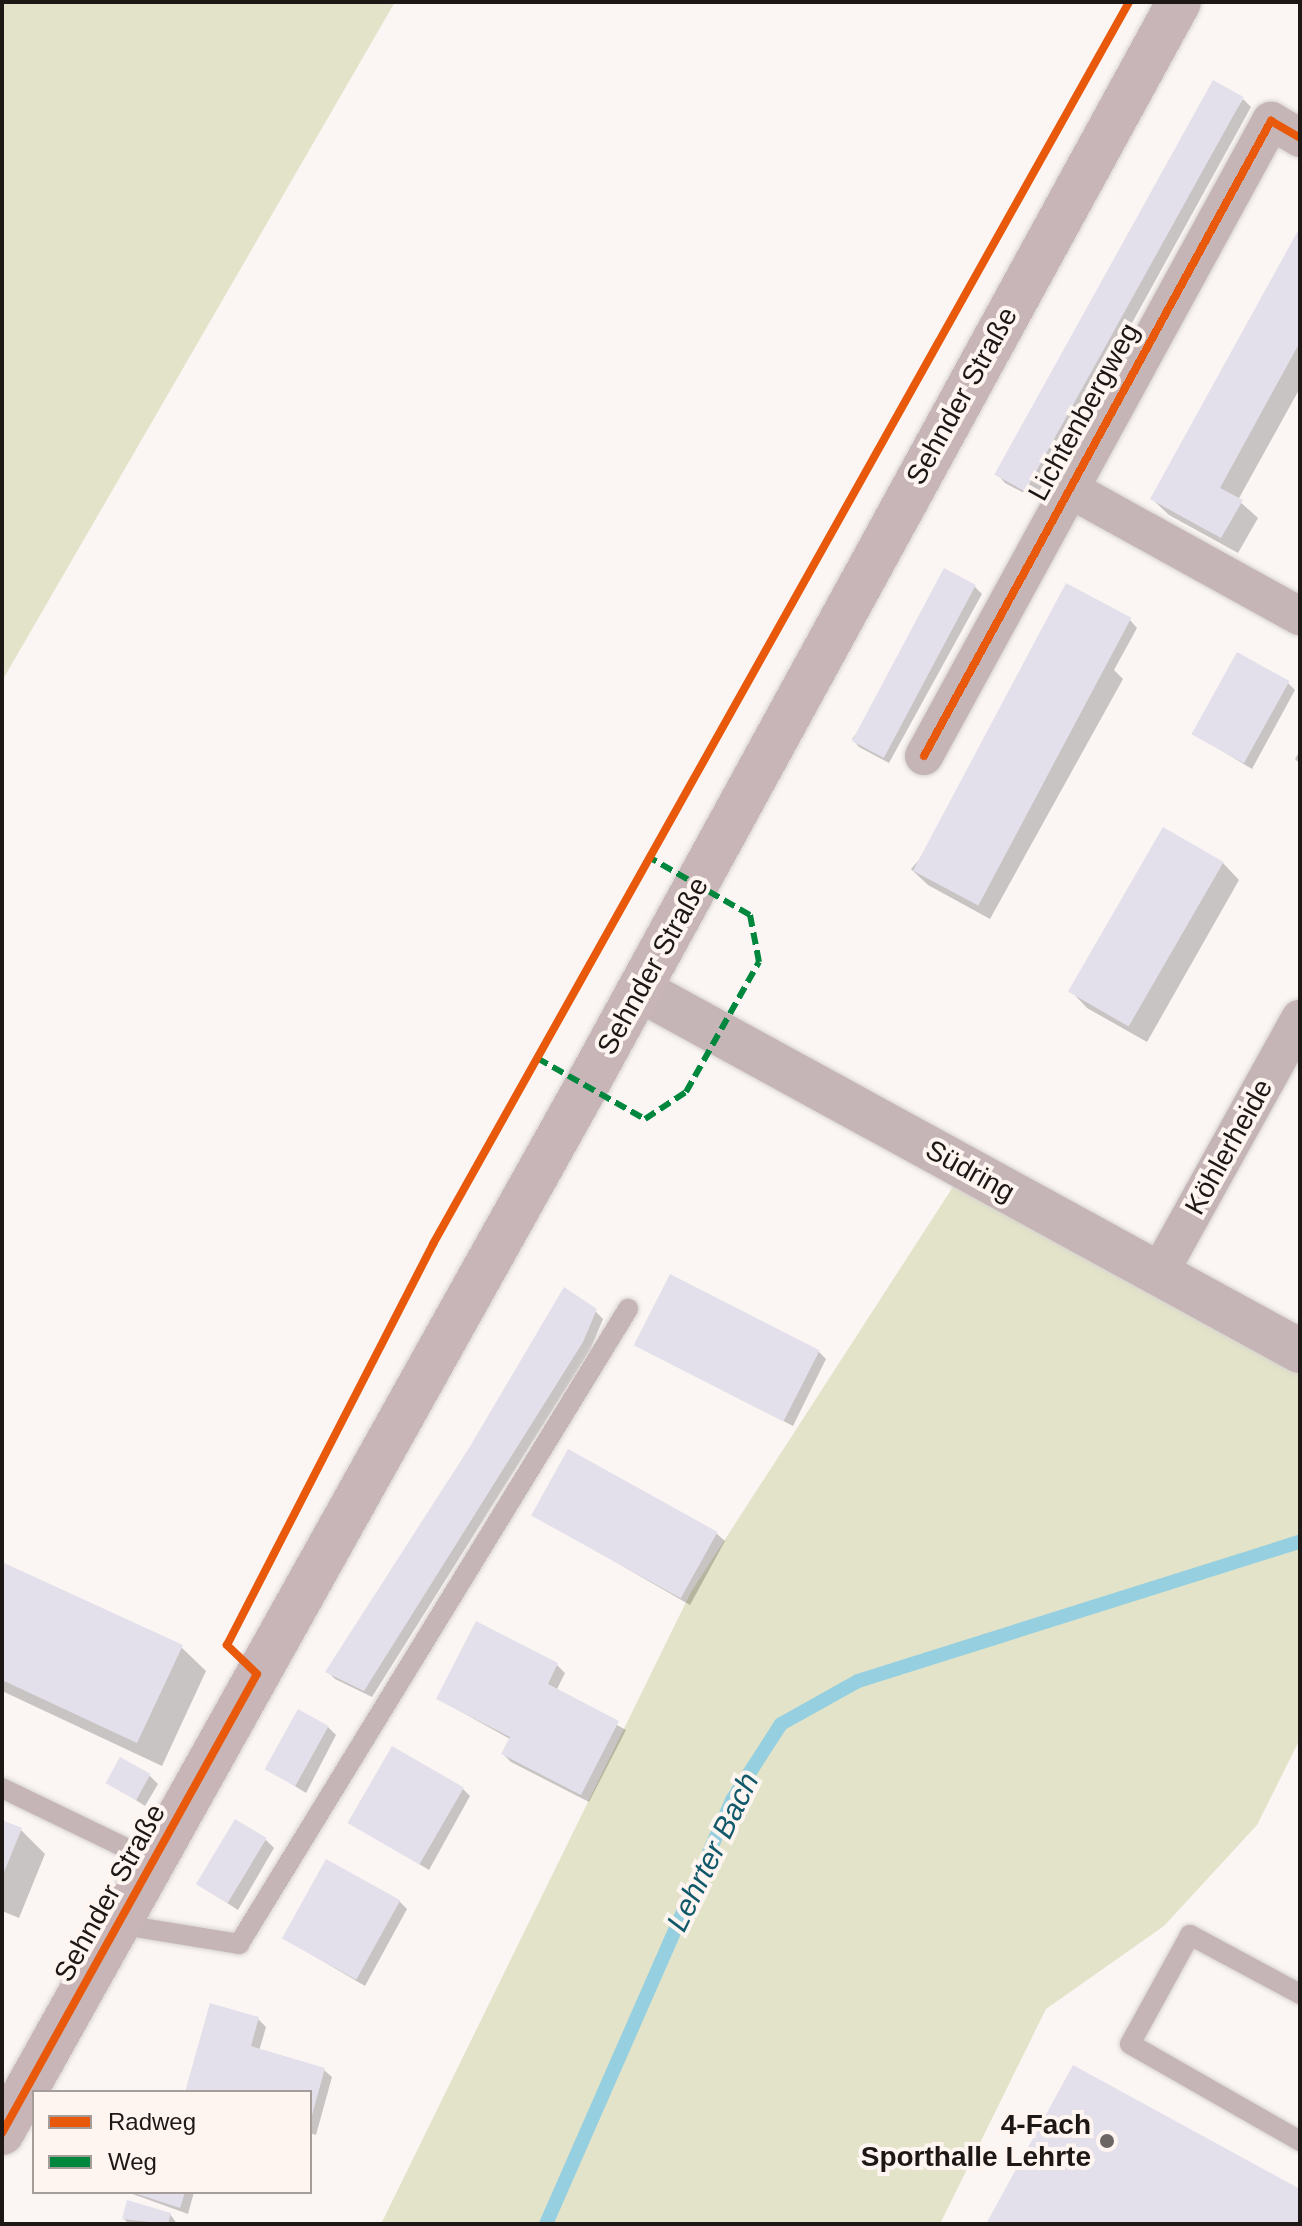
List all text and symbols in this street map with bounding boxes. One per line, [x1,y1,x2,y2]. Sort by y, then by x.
street label: Sehnder Straße [899,301,1025,491]
street label: Lichtenbergweg [1021,317,1147,507]
street label: Sehnder Straße [590,871,716,1061]
street label: Köhlerheide [1178,1074,1280,1220]
street label: Südring [920,1133,1020,1209]
water label: Lehrter Bach [659,1767,767,1937]
street label: Sehnder Straße [47,1798,173,1988]
legend [32,2090,312,2194]
text: Radweg [108,2108,196,2135]
place label: 4-Fach Sporthalle Lehrte [861,2108,1091,2174]
marker: 4-Fach Sporthalle Lehrte [1098,2132,1116,2150]
text: Weg [108,2148,157,2175]

